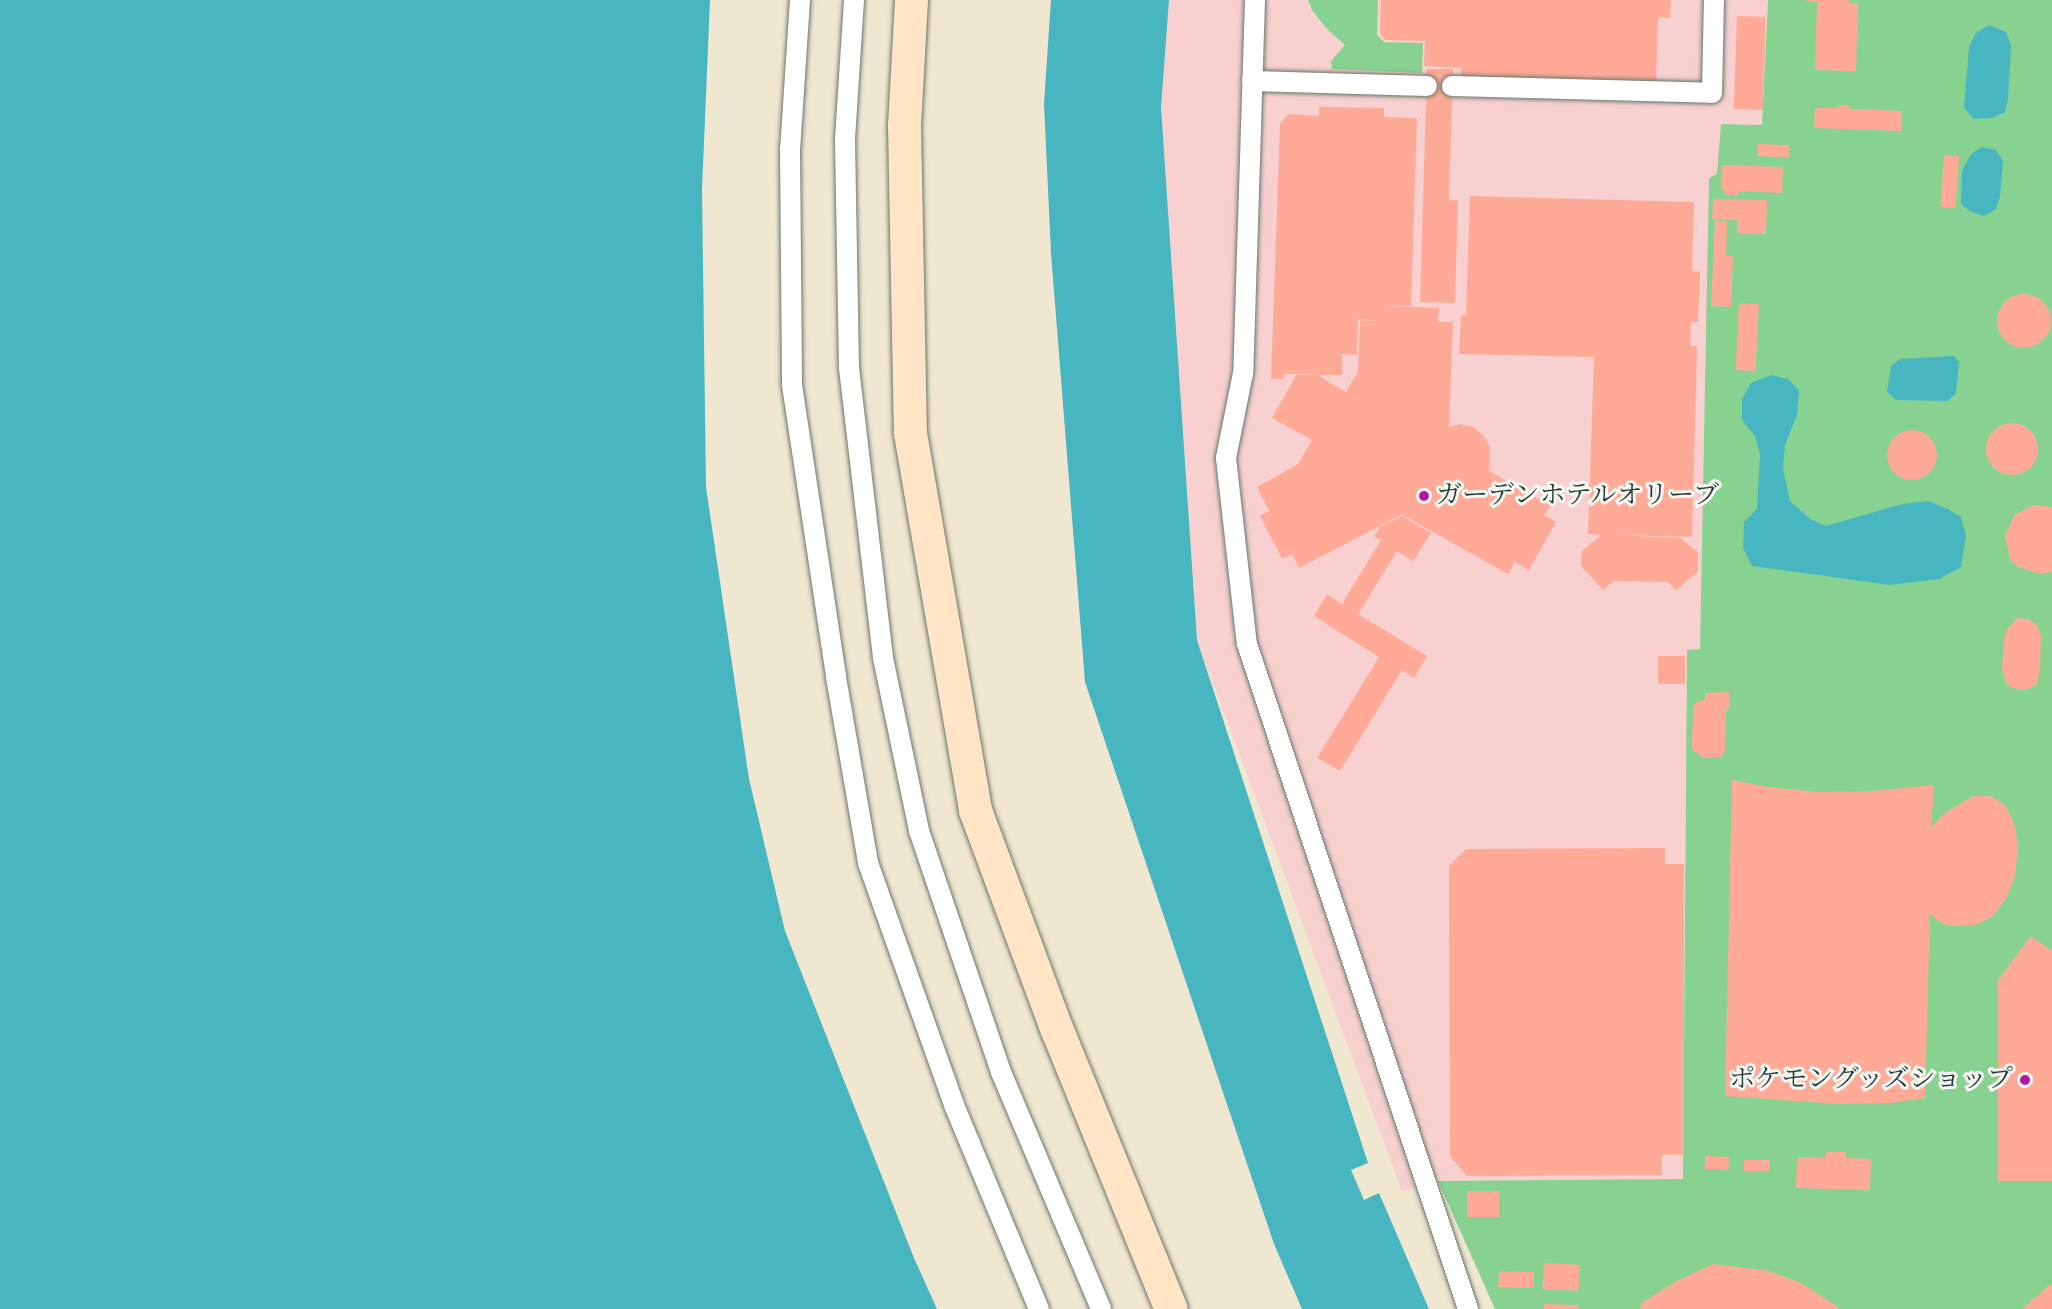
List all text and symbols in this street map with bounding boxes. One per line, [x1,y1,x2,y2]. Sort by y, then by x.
place label: ガーデンホテルオリーブ [1436,480,1722,512]
marker: ガーデンホテルオリーブ [1417,489,1431,503]
place label: ポケモングッズショップ [1727,1064,2013,1096]
marker: ポケモングッズショップ [2018,1073,2032,1087]

